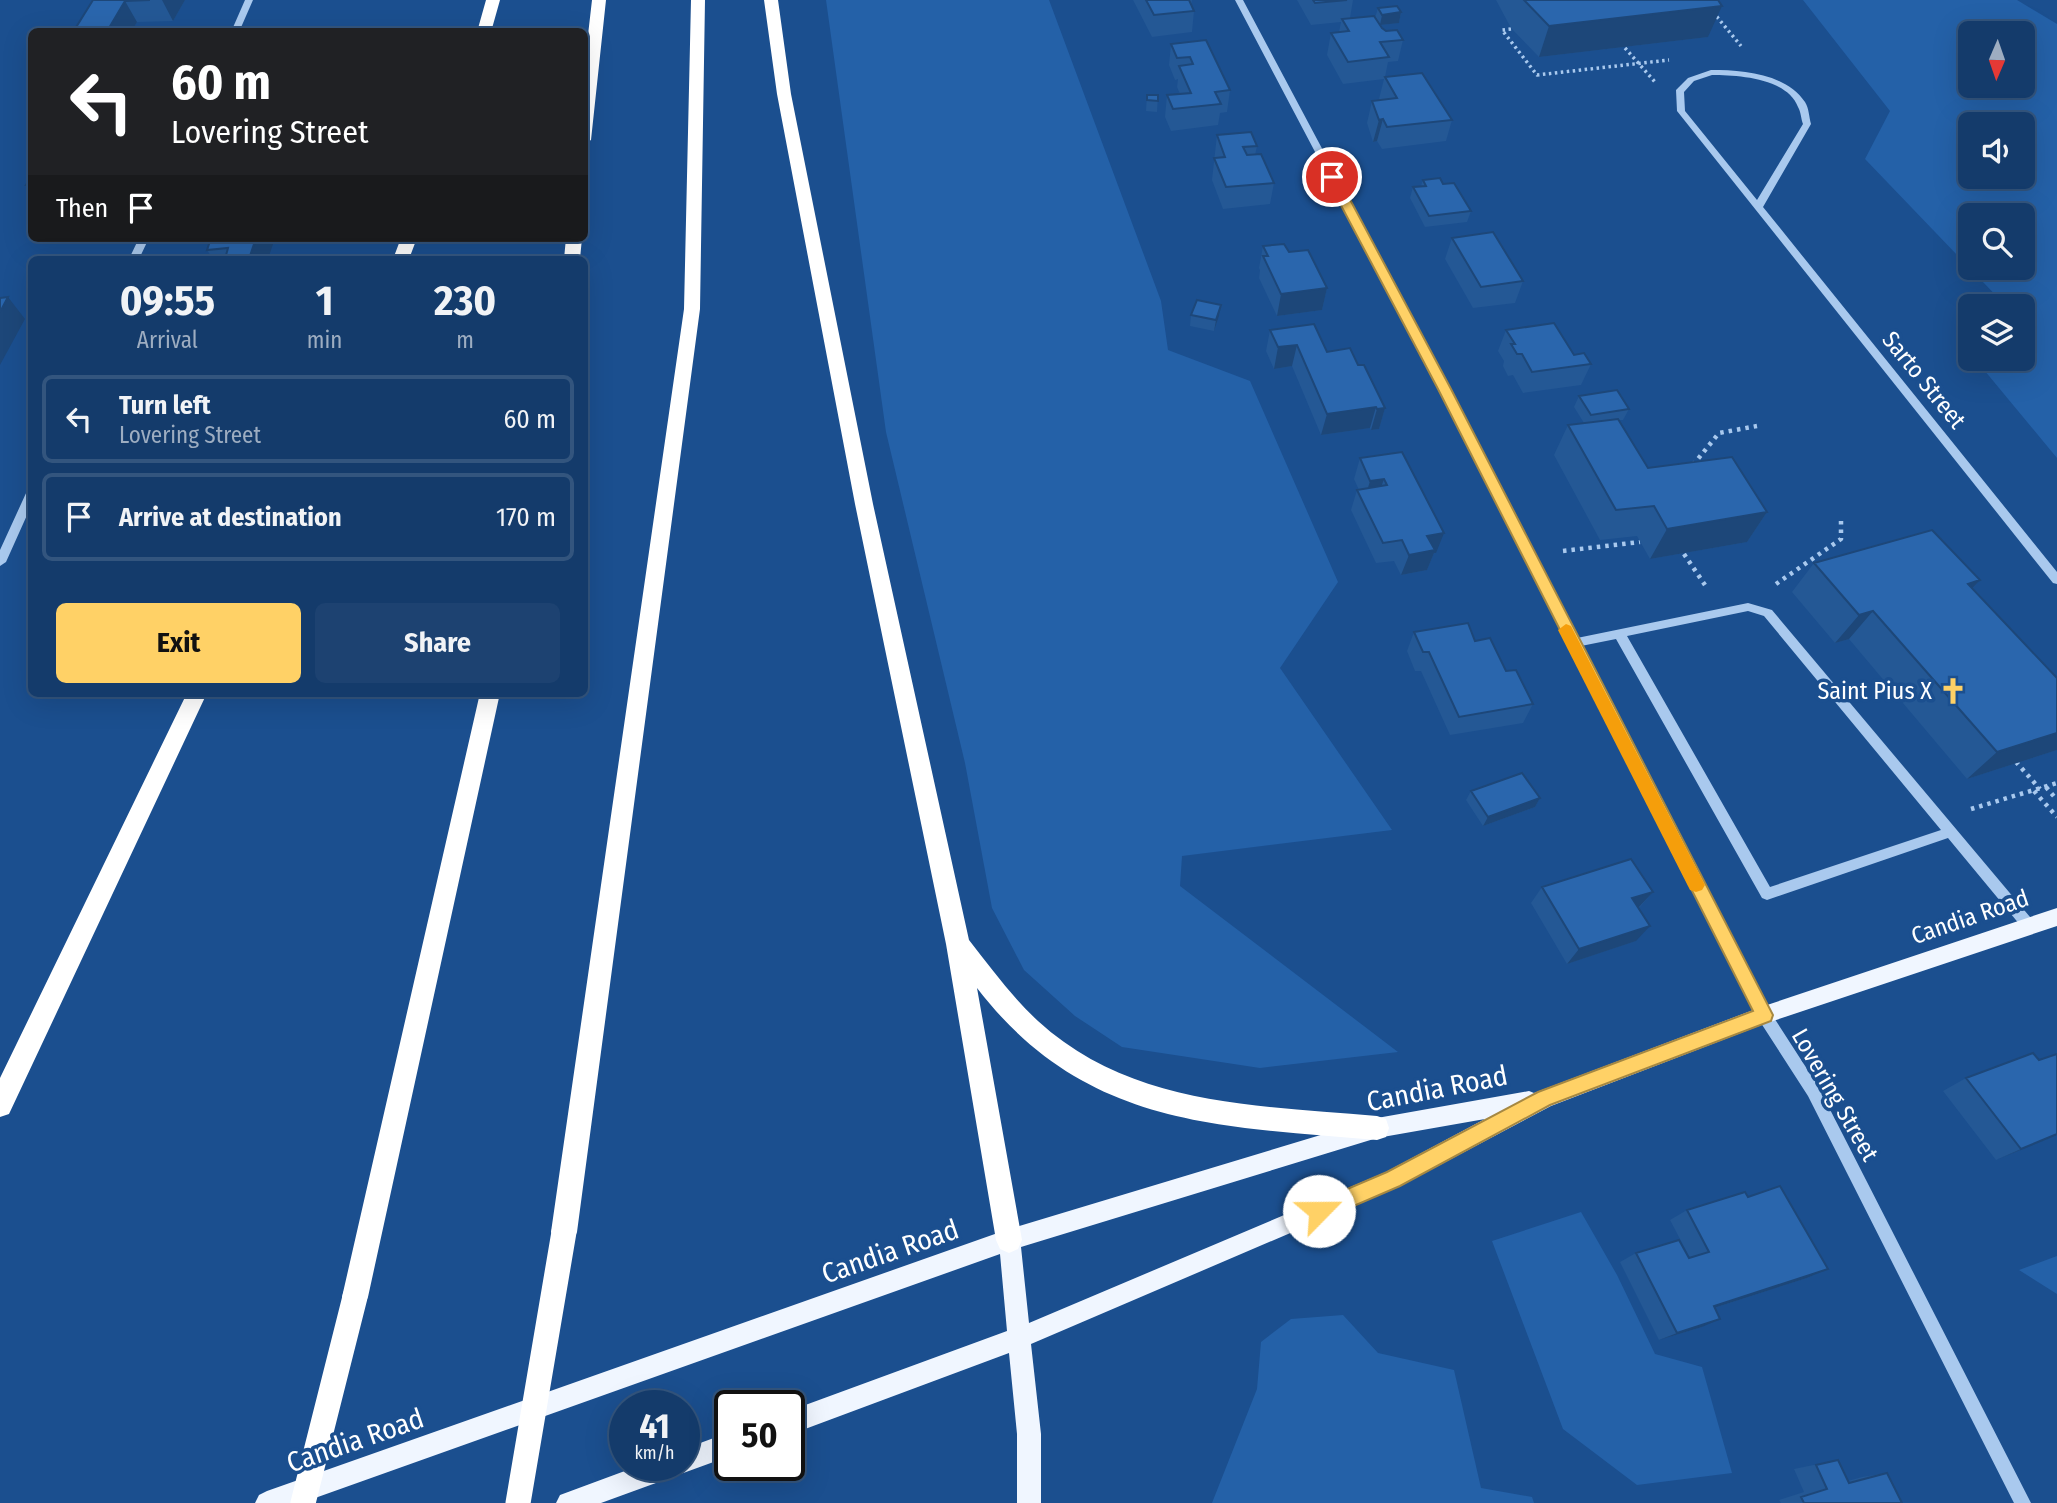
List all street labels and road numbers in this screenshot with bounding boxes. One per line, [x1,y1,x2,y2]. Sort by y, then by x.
street label: Sarto Street [1876,326,1972,434]
street label: Candia Road [1908,884,2032,950]
street label: Lovering Street [1786,1024,1884,1166]
street label: Candia Road [1364,1059,1510,1118]
street label: Candia Road [817,1213,963,1290]
street label: Candia Road [282,1402,428,1479]

